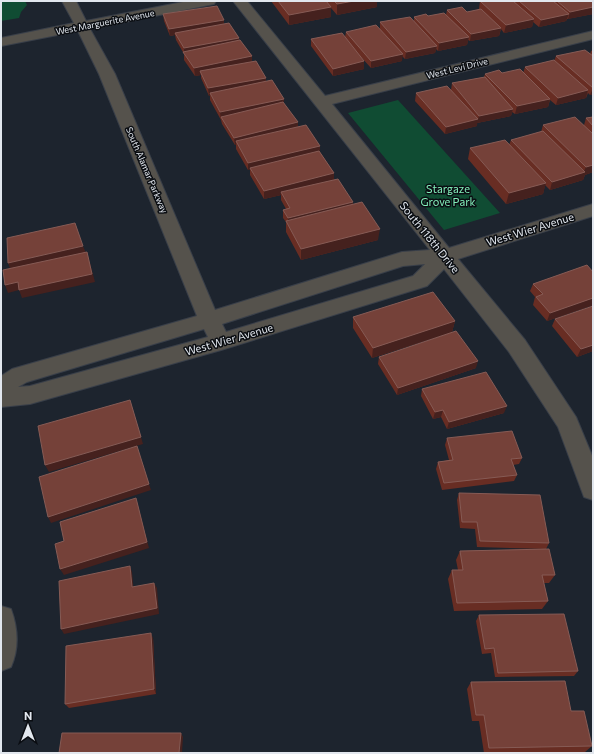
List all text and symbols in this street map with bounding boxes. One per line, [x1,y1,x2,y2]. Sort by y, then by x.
street label: West Marguerite Avenue [55,7,156,37]
street label: West Levi Drive [425,55,489,81]
street label: South Alamar Parkway [124,125,170,215]
park label: Stargaze Grove Park [420,182,476,208]
street label: South 118th Drive [397,199,463,275]
street label: West Wier Avenue [485,209,576,249]
street label: West Wier Avenue [184,320,275,358]
north arrow [8,706,48,746]
text: N [24,709,32,722]

